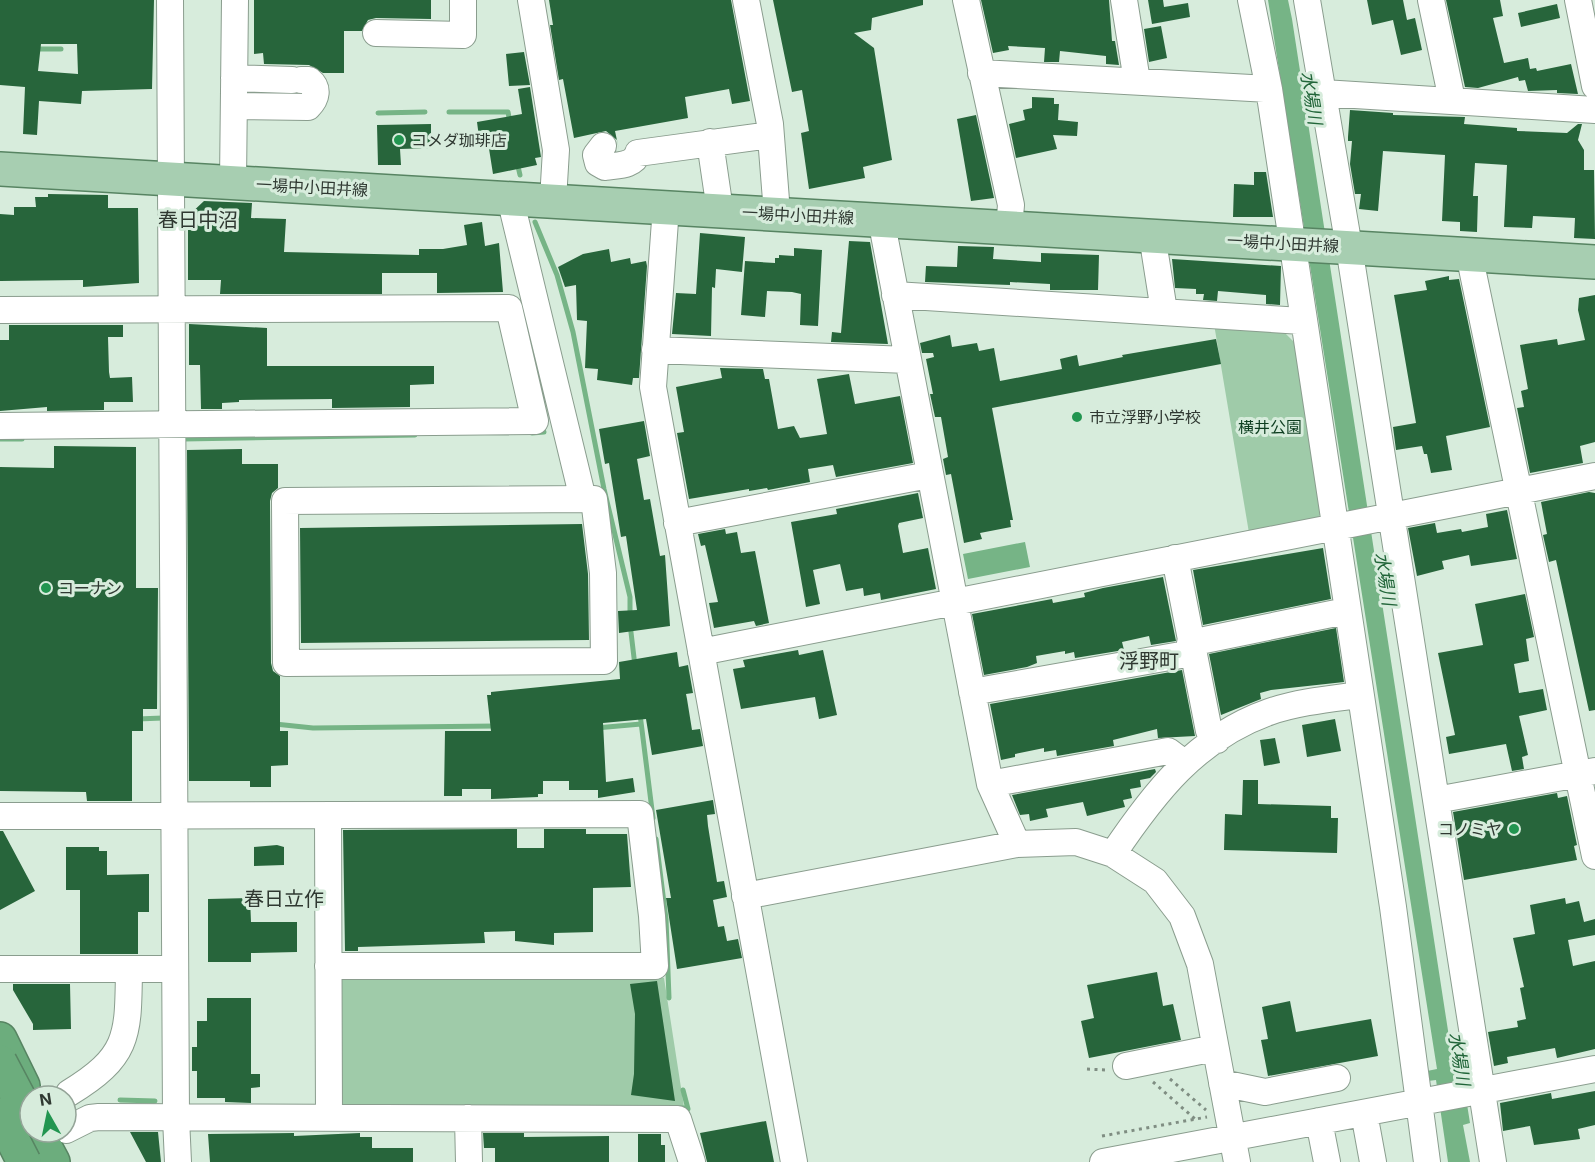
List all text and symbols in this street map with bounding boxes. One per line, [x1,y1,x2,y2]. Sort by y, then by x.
water label: 水場川 [1297,70,1326,128]
place label: コメダ珈琲店 [411,130,507,150]
marker: コメダ珈琲店 [392,133,406,147]
street label: 一場中小田井線 [256,174,368,200]
street label: 一場中小田井線 [742,202,854,228]
district label: 春日中沼 [158,208,238,232]
street label: 一場中小田井線 [1227,230,1339,256]
place label: 市立浮野小学校 [1089,407,1201,427]
marker: 市立浮野小学校 [1070,410,1084,424]
park label: 横井公園 [1238,417,1302,437]
water label: 水場川 [1371,551,1400,609]
place label: コーナン [58,578,122,598]
marker: コーナン [39,581,53,595]
district label: 浮野町 [1119,649,1179,673]
place label: コノミヤ [1438,819,1502,839]
marker: コノミヤ [1507,822,1521,836]
district label: 春日立作 [244,887,324,911]
water label: 水場川 [1445,1031,1474,1089]
north arrow [18,1084,78,1144]
text: N [38,1088,53,1110]

